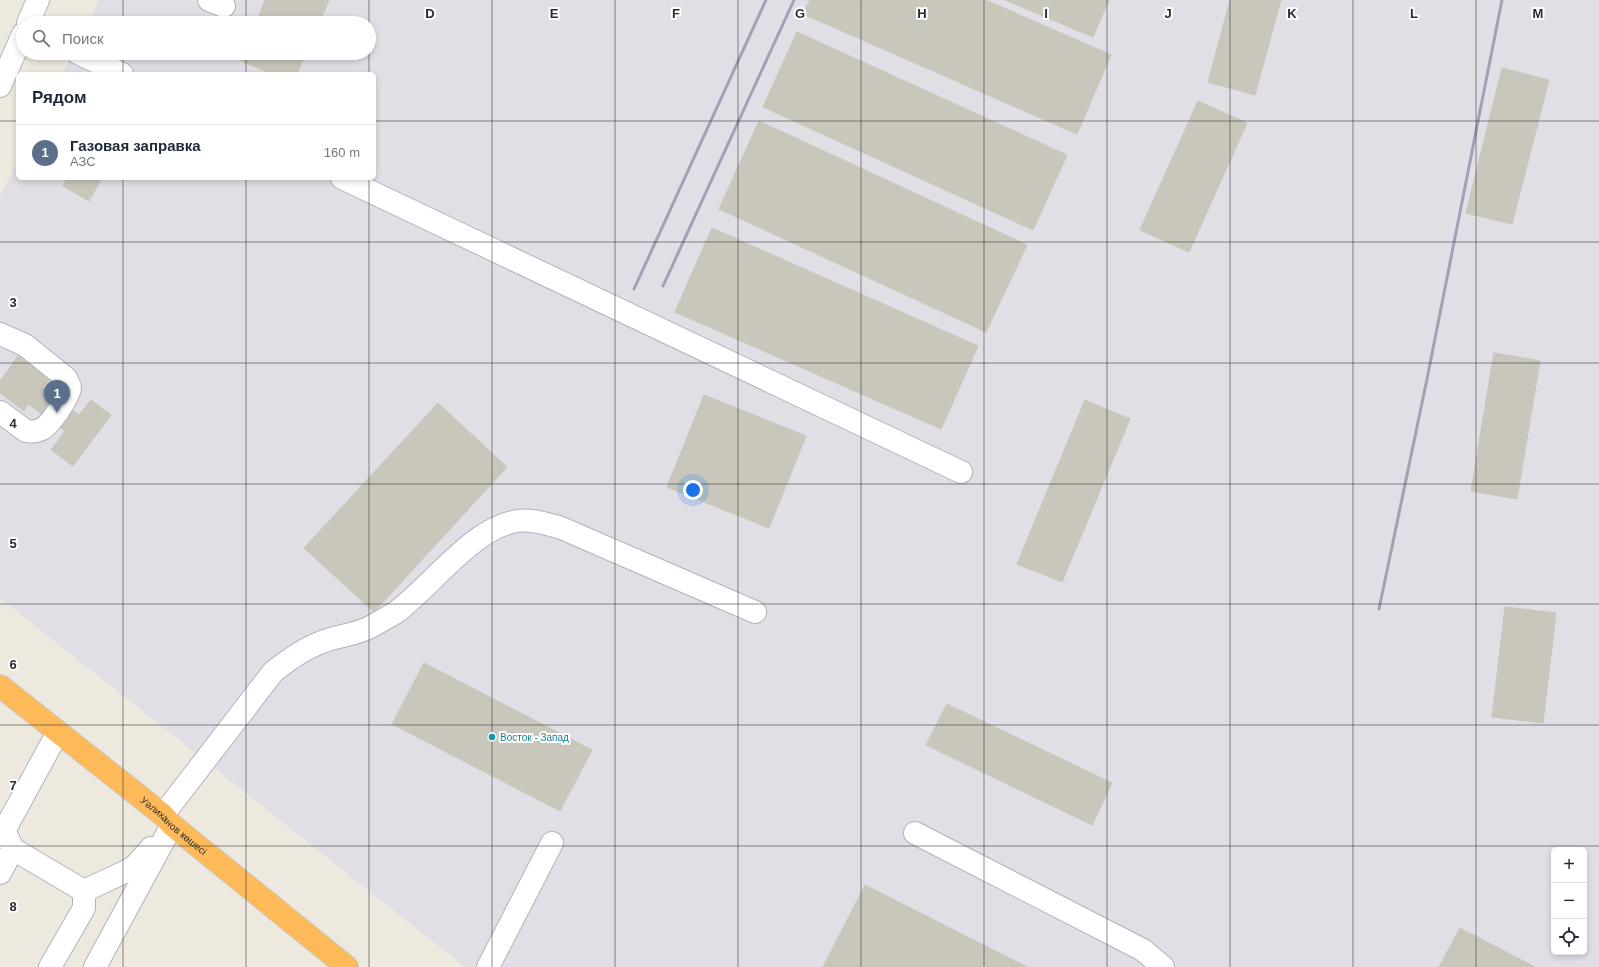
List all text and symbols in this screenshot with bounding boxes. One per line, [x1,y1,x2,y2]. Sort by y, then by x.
text: D [425,6,435,21]
text: E [550,6,559,21]
text: F [672,6,680,21]
text: G [795,6,805,21]
text: H [917,6,927,21]
text: I [1044,6,1048,21]
text: J [1164,6,1172,21]
text: K [1287,6,1297,21]
text: L [1410,6,1418,21]
text: M [1533,6,1543,21]
search box [16,16,376,60]
icon: search [30,27,52,49]
text: Поиск [62,30,104,47]
text: Рядом [32,88,87,107]
text: Газовая заправка [70,137,201,154]
text: 1 [41,145,49,160]
text: 160 m [324,145,360,160]
text: АЗС [70,154,96,169]
text: 3 [9,295,17,310]
pin: 1 [44,380,70,413]
text: 4 [9,416,17,431]
your location [683,480,703,500]
text: 5 [9,536,17,551]
text: 6 [9,657,17,672]
marker: Восток - Запад [487,732,497,742]
place label: Восток - Запад [500,732,569,743]
text: 7 [9,778,17,793]
street label: Уәлиханов көшесі [138,794,209,857]
map controls [1551,847,1587,955]
button: + [1551,847,1587,883]
button: − [1551,883,1587,919]
text: 8 [9,899,17,914]
button: locate [1551,919,1587,955]

